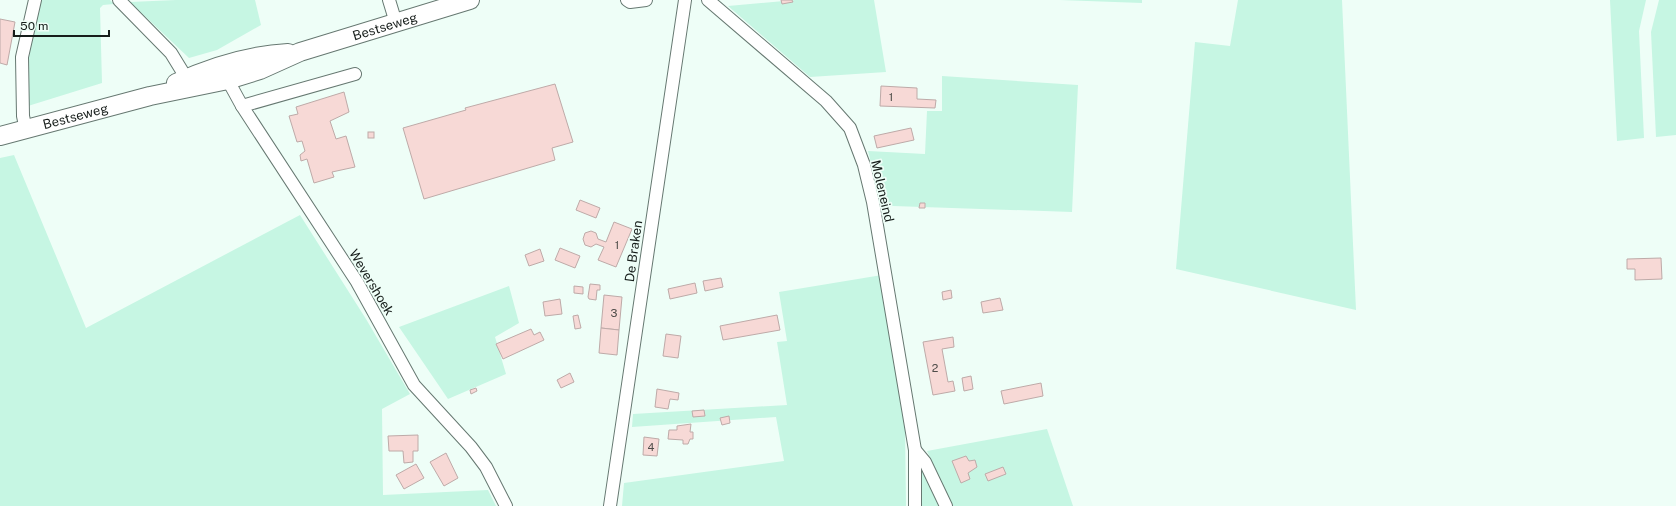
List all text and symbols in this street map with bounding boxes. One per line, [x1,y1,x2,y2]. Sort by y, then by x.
street label: Bestseweg [351,10,419,43]
scale bar [14,12,109,38]
text: 50 m [20,19,48,33]
house number: 1 [889,91,893,103]
street label: Bestseweg [41,101,110,132]
street label: Moleneind [868,159,897,224]
street label: De Braken [622,219,645,283]
house number: 1 [615,239,619,251]
street label: Wevershoek [346,247,397,318]
house number: 3 [611,307,618,319]
house number: 2 [932,362,939,374]
house number: 4 [648,441,655,453]

